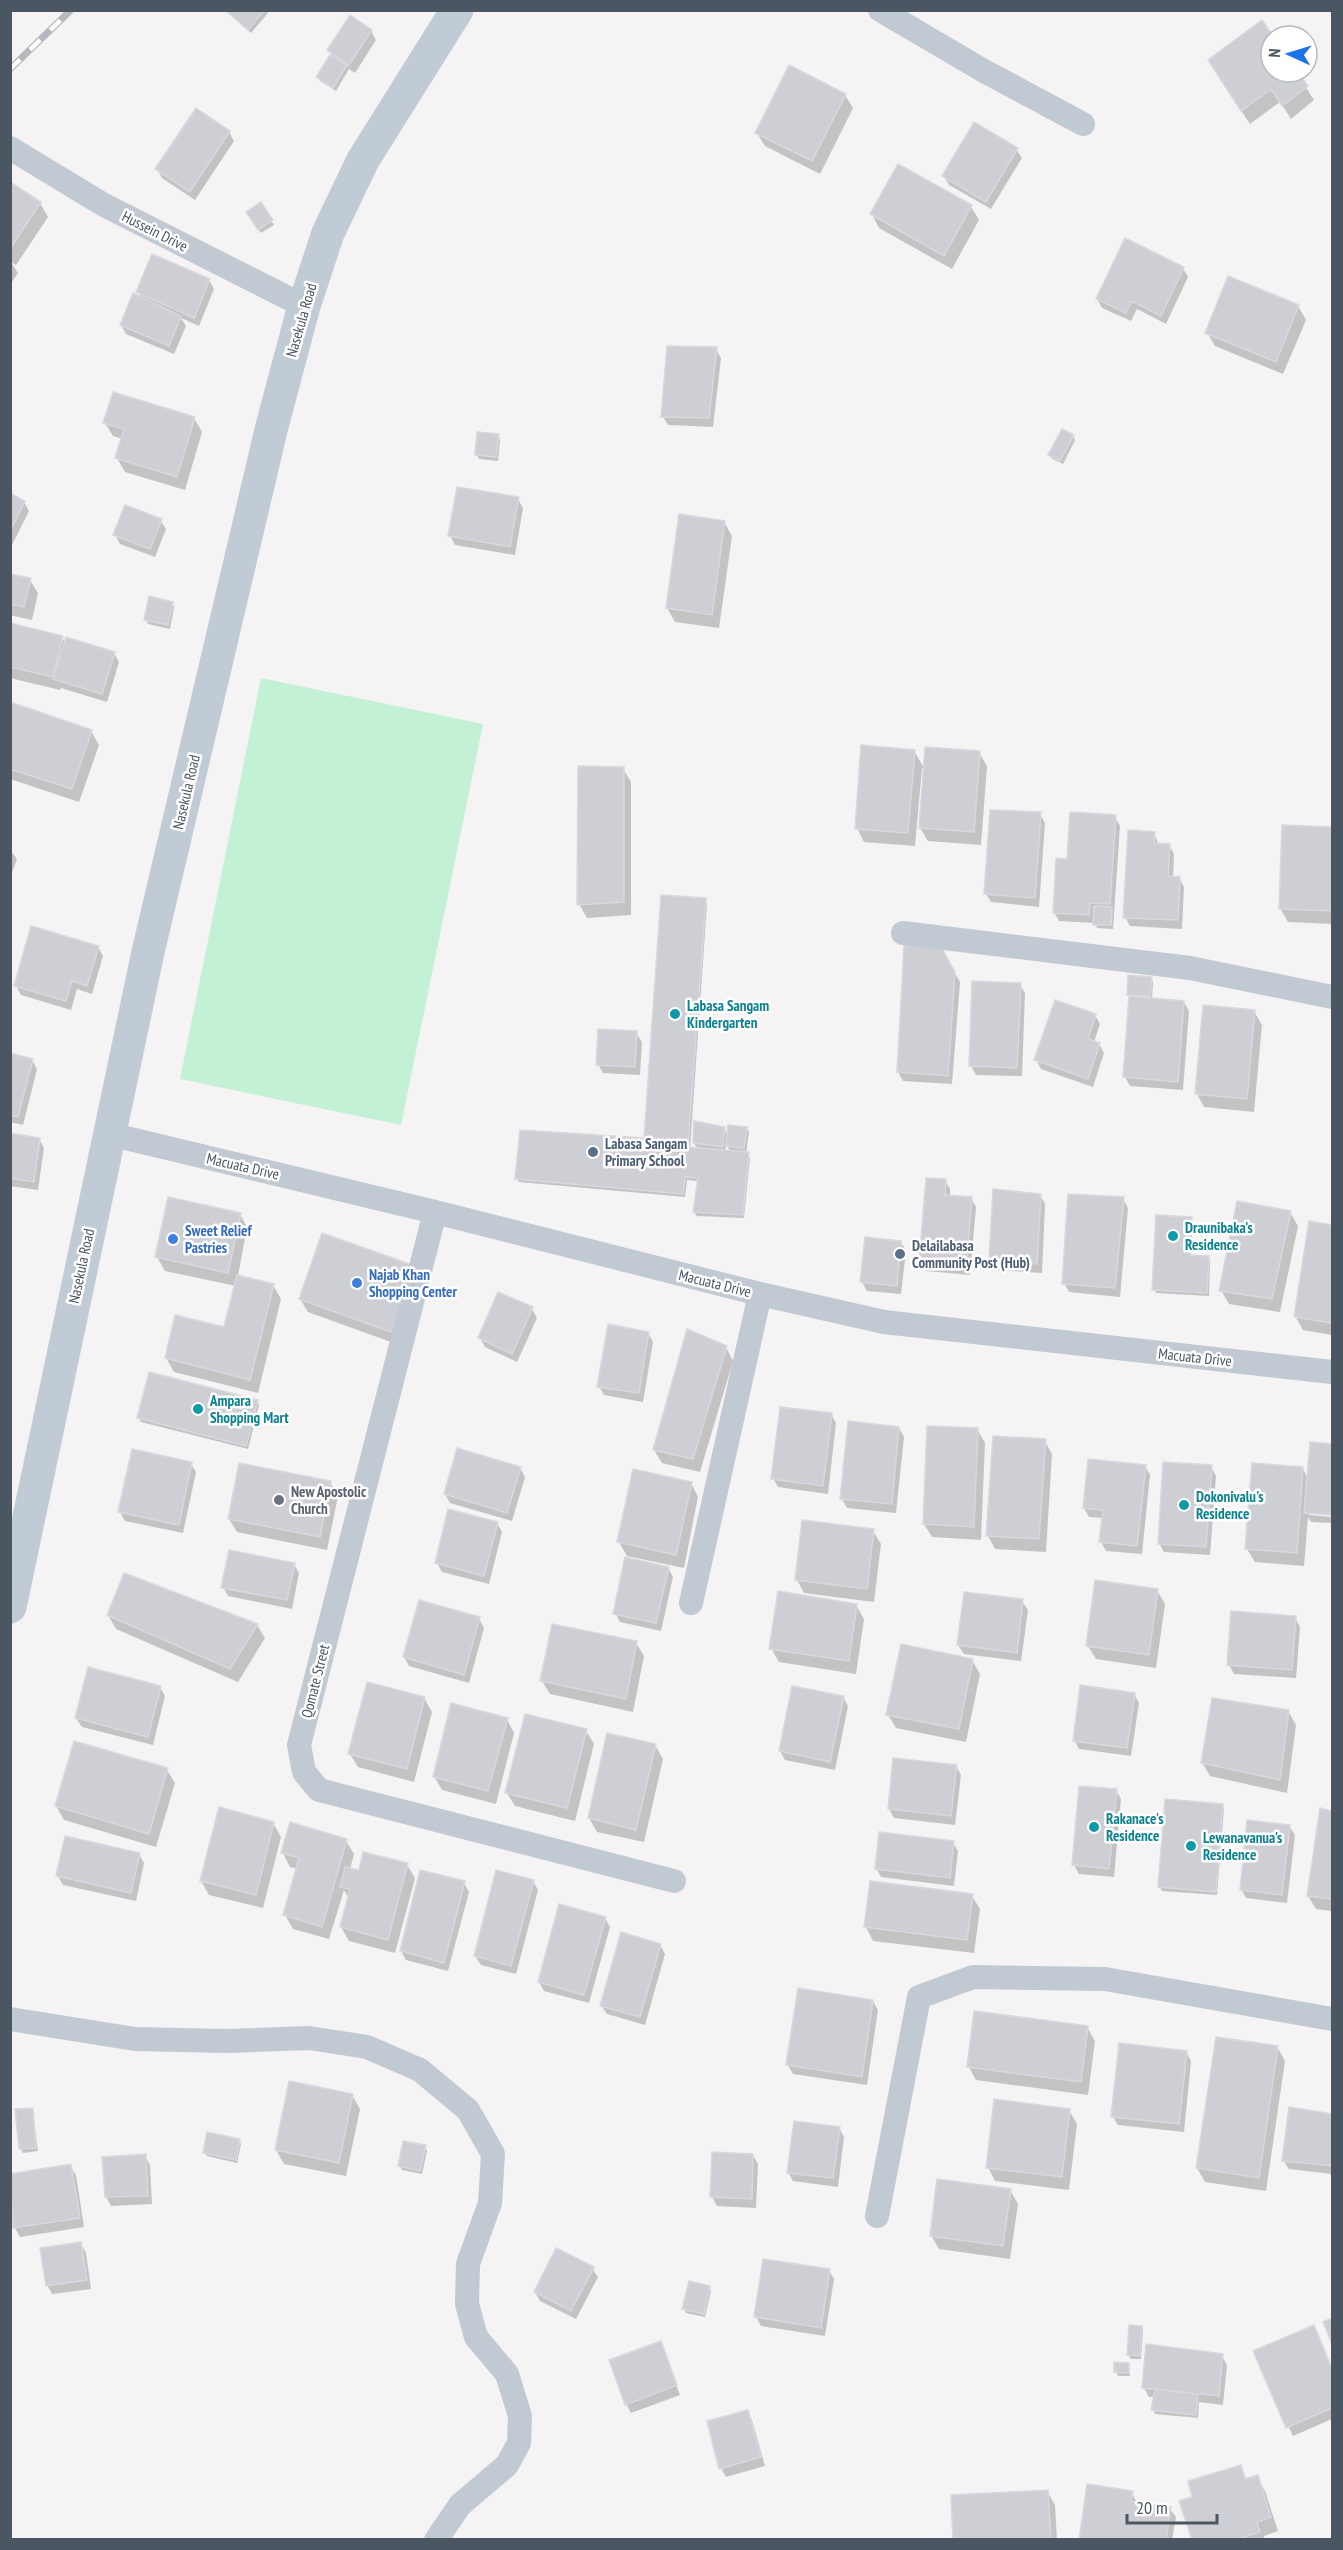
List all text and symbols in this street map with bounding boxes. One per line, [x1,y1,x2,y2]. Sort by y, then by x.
north arrow [1259,24,1319,84]
text: N [1264,48,1284,58]
street label: Hussein Drive [119,206,191,256]
street label: Nasekula Road [281,281,321,359]
street label: Nasekula Road [168,753,204,831]
place label: Labasa Sangam Kindergarten [687,996,769,1032]
marker: Labasa Sangam Kindergarten [668,1007,682,1021]
place label: Labasa Sangam Primary School [605,1134,687,1170]
marker: Labasa Sangam Primary School [586,1145,600,1159]
street label: Macuata Drive [205,1148,281,1184]
place label: Draunibaka's Residence [1185,1218,1253,1254]
place label: Sweet Relief Pastries [185,1221,253,1257]
street label: Nasekula Road [64,1227,98,1305]
marker: Draunibaka's Residence [1166,1229,1180,1243]
marker: Sweet Relief Pastries [166,1232,180,1246]
place label: Delailabasa Community Post (Hub) [912,1236,1030,1272]
marker: Delailabasa Community Post (Hub) [893,1247,907,1261]
place label: Najab Khan Shopping Center [369,1265,457,1301]
street label: Macuata Drive [677,1265,753,1301]
marker: Najab Khan Shopping Center [350,1276,364,1290]
street label: Macuata Drive [1157,1344,1233,1370]
place label: Ampara Shopping Mart [209,1391,289,1427]
marker: Ampara Shopping Mart [191,1402,205,1416]
place label: New Apostolic Church [291,1482,367,1518]
place label: Dokonivalu's Residence [1196,1487,1264,1523]
marker: New Apostolic Church [272,1493,286,1507]
marker: Dokonivalu's Residence [1177,1498,1191,1512]
street label: Qomate Street [297,1642,333,1720]
place label: Rakanace's Residence [1106,1809,1163,1845]
marker: Rakanace's Residence [1087,1820,1101,1834]
place label: Lewanavanua's Residence [1203,1828,1282,1864]
marker: Lewanavanua's Residence [1184,1839,1198,1853]
scale bar [1127,2487,1217,2525]
text: 20 m [1136,2496,1168,2519]

